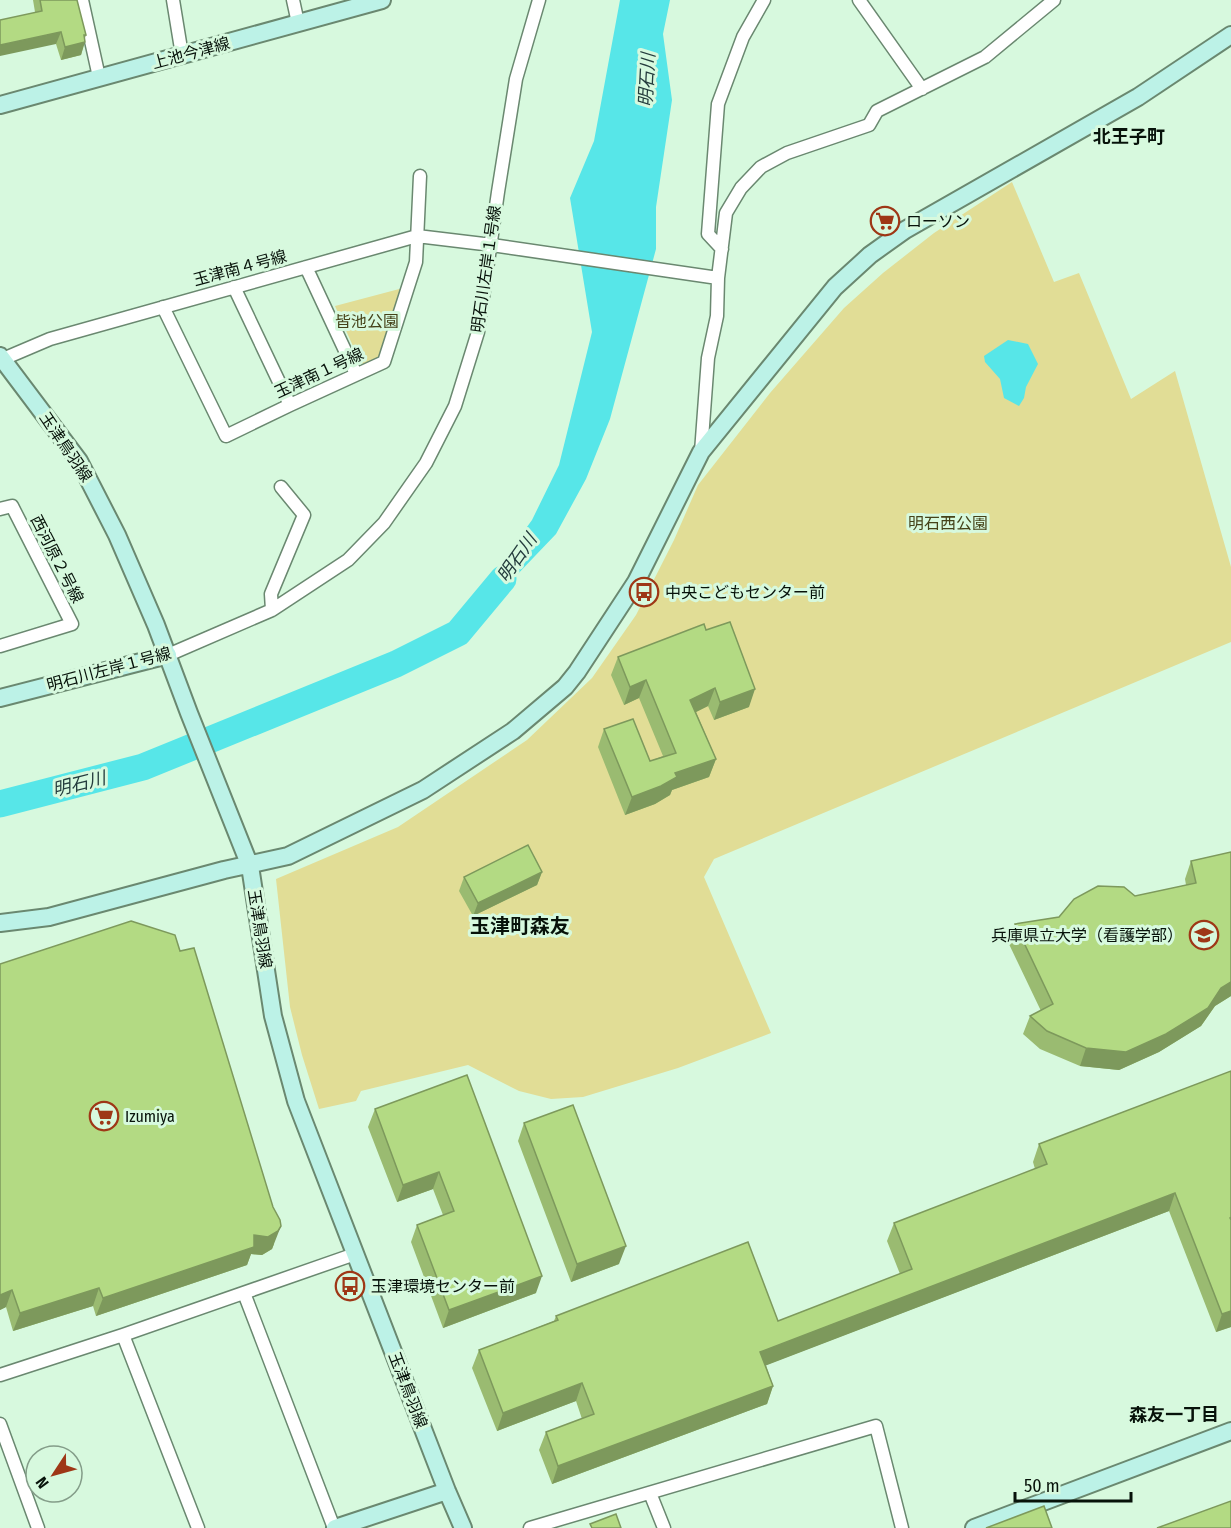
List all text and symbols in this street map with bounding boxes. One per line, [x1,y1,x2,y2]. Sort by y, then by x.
street label: 上池今津線 [150,33,232,73]
water label: 明石川 [635,50,660,108]
district label: 北王子町 [1093,126,1165,148]
street label: 明石川左岸１号線 [468,204,504,334]
supermarket icon: ローソン [869,205,901,237]
place label: ローソン [906,212,970,231]
street label: 玉津南４号線 [191,246,289,290]
park label: 皆池公園 [335,312,399,331]
street label: 玉津南１号線 [271,344,367,402]
street label: 玉津鳥羽線 [36,409,96,485]
street label: 西河原２号線 [27,512,87,606]
park label: 明石西公園 [908,514,988,533]
water label: 明石川 [493,528,543,586]
bus stop icon: 中央こどもセンター前 [628,576,660,608]
place label: 中央こどもセンター前 [665,583,825,602]
street label: 明石川左岸１号線 [45,643,173,695]
water label: 明石川 [50,766,110,801]
street label: 玉津鳥羽線 [244,888,276,970]
district label: 玉津町森友 [470,914,570,938]
school or university icon: 兵庫県立大学（看護学部） [1188,919,1220,951]
place label: 兵庫県立大学（看護学部） [991,926,1183,945]
supermarket icon: Izumiya [88,1100,120,1132]
place label: Izumiya [125,1107,175,1126]
bus stop icon: 玉津環境センター前 [334,1270,366,1302]
place label: 玉津環境センター前 [371,1277,515,1296]
street label: 玉津鳥羽線 [385,1349,431,1431]
district label: 森友一丁目 [1129,1404,1219,1426]
north arrow [24,1444,84,1504]
scale bar [1015,1465,1130,1503]
text: N [32,1473,53,1492]
text: 50 m [1024,1475,1060,1497]

